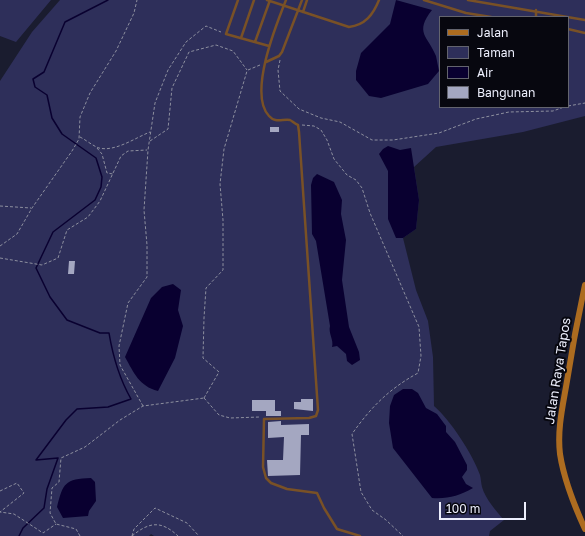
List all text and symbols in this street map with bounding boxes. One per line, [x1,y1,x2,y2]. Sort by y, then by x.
legend [439,16,569,108]
text: Jalan [477,25,508,40]
text: Taman [477,45,515,60]
text: Air [477,65,493,80]
text: Bangunan [477,85,535,100]
street label: Jalan Raya Tapos [542,317,574,425]
scale bar [441,494,528,520]
text: 100 m [446,501,480,516]

